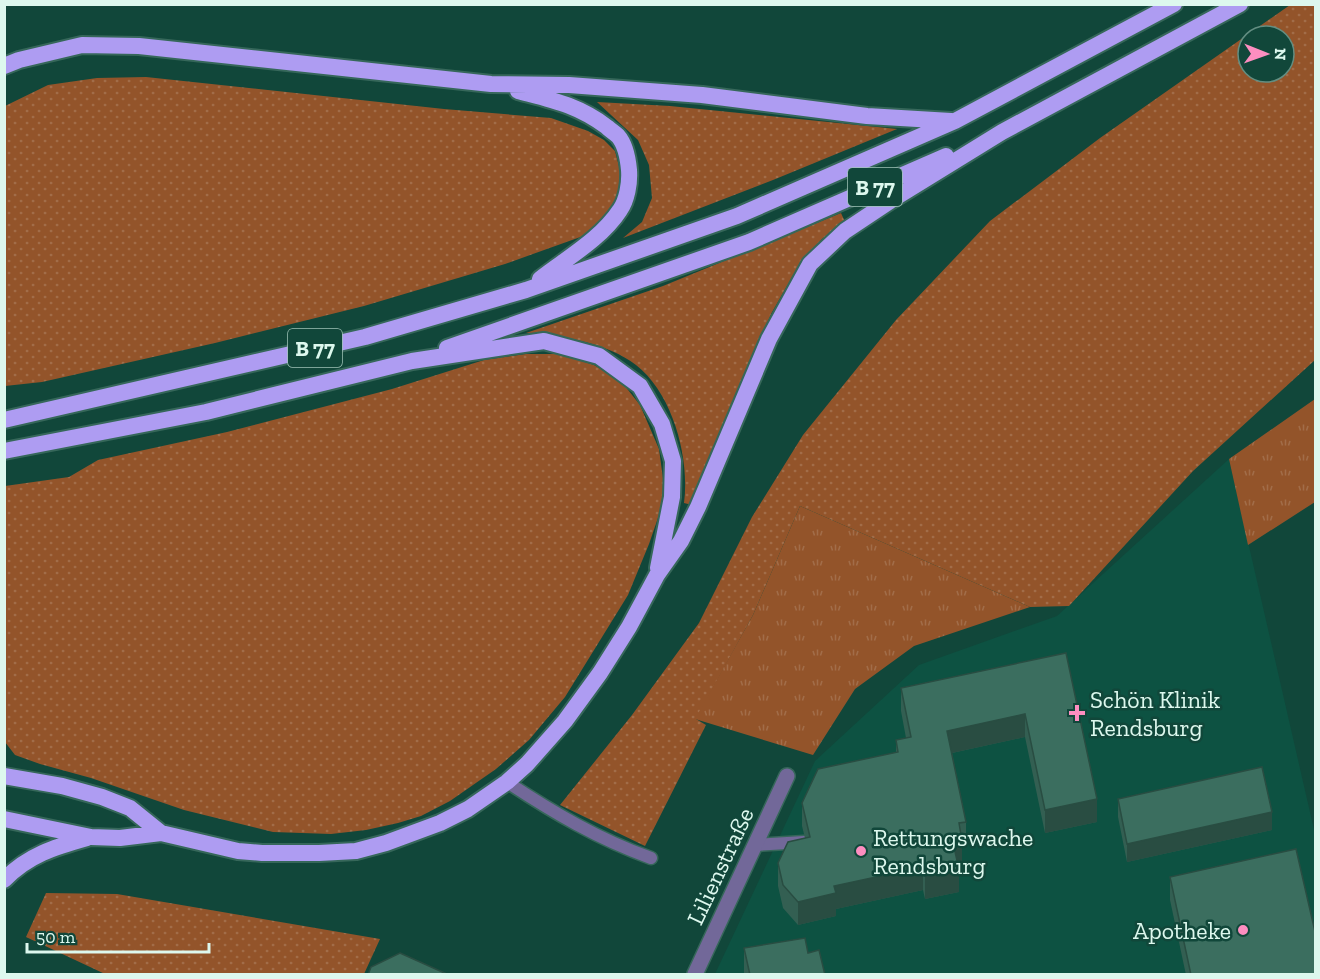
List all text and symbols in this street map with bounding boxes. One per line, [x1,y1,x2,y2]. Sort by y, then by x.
north arrow [1236,24,1296,84]
text: N [1271,48,1290,61]
road number: B 77 [848,168,902,206]
road number: B 77 [288,329,342,367]
place label: Schön Klinik Rendsburg [1090,685,1221,742]
marker: Schön Klinik Rendsburg [1068,704,1086,722]
street label: Lilienstraße [680,803,760,929]
place label: Rettungswache Rendsburg [873,823,1033,880]
marker: Rettungswache Rendsburg [854,844,868,858]
scale bar [27,916,208,954]
place label: Apotheke [1133,916,1231,945]
marker: Apotheke [1236,923,1250,937]
text: 50 m [36,926,76,948]

